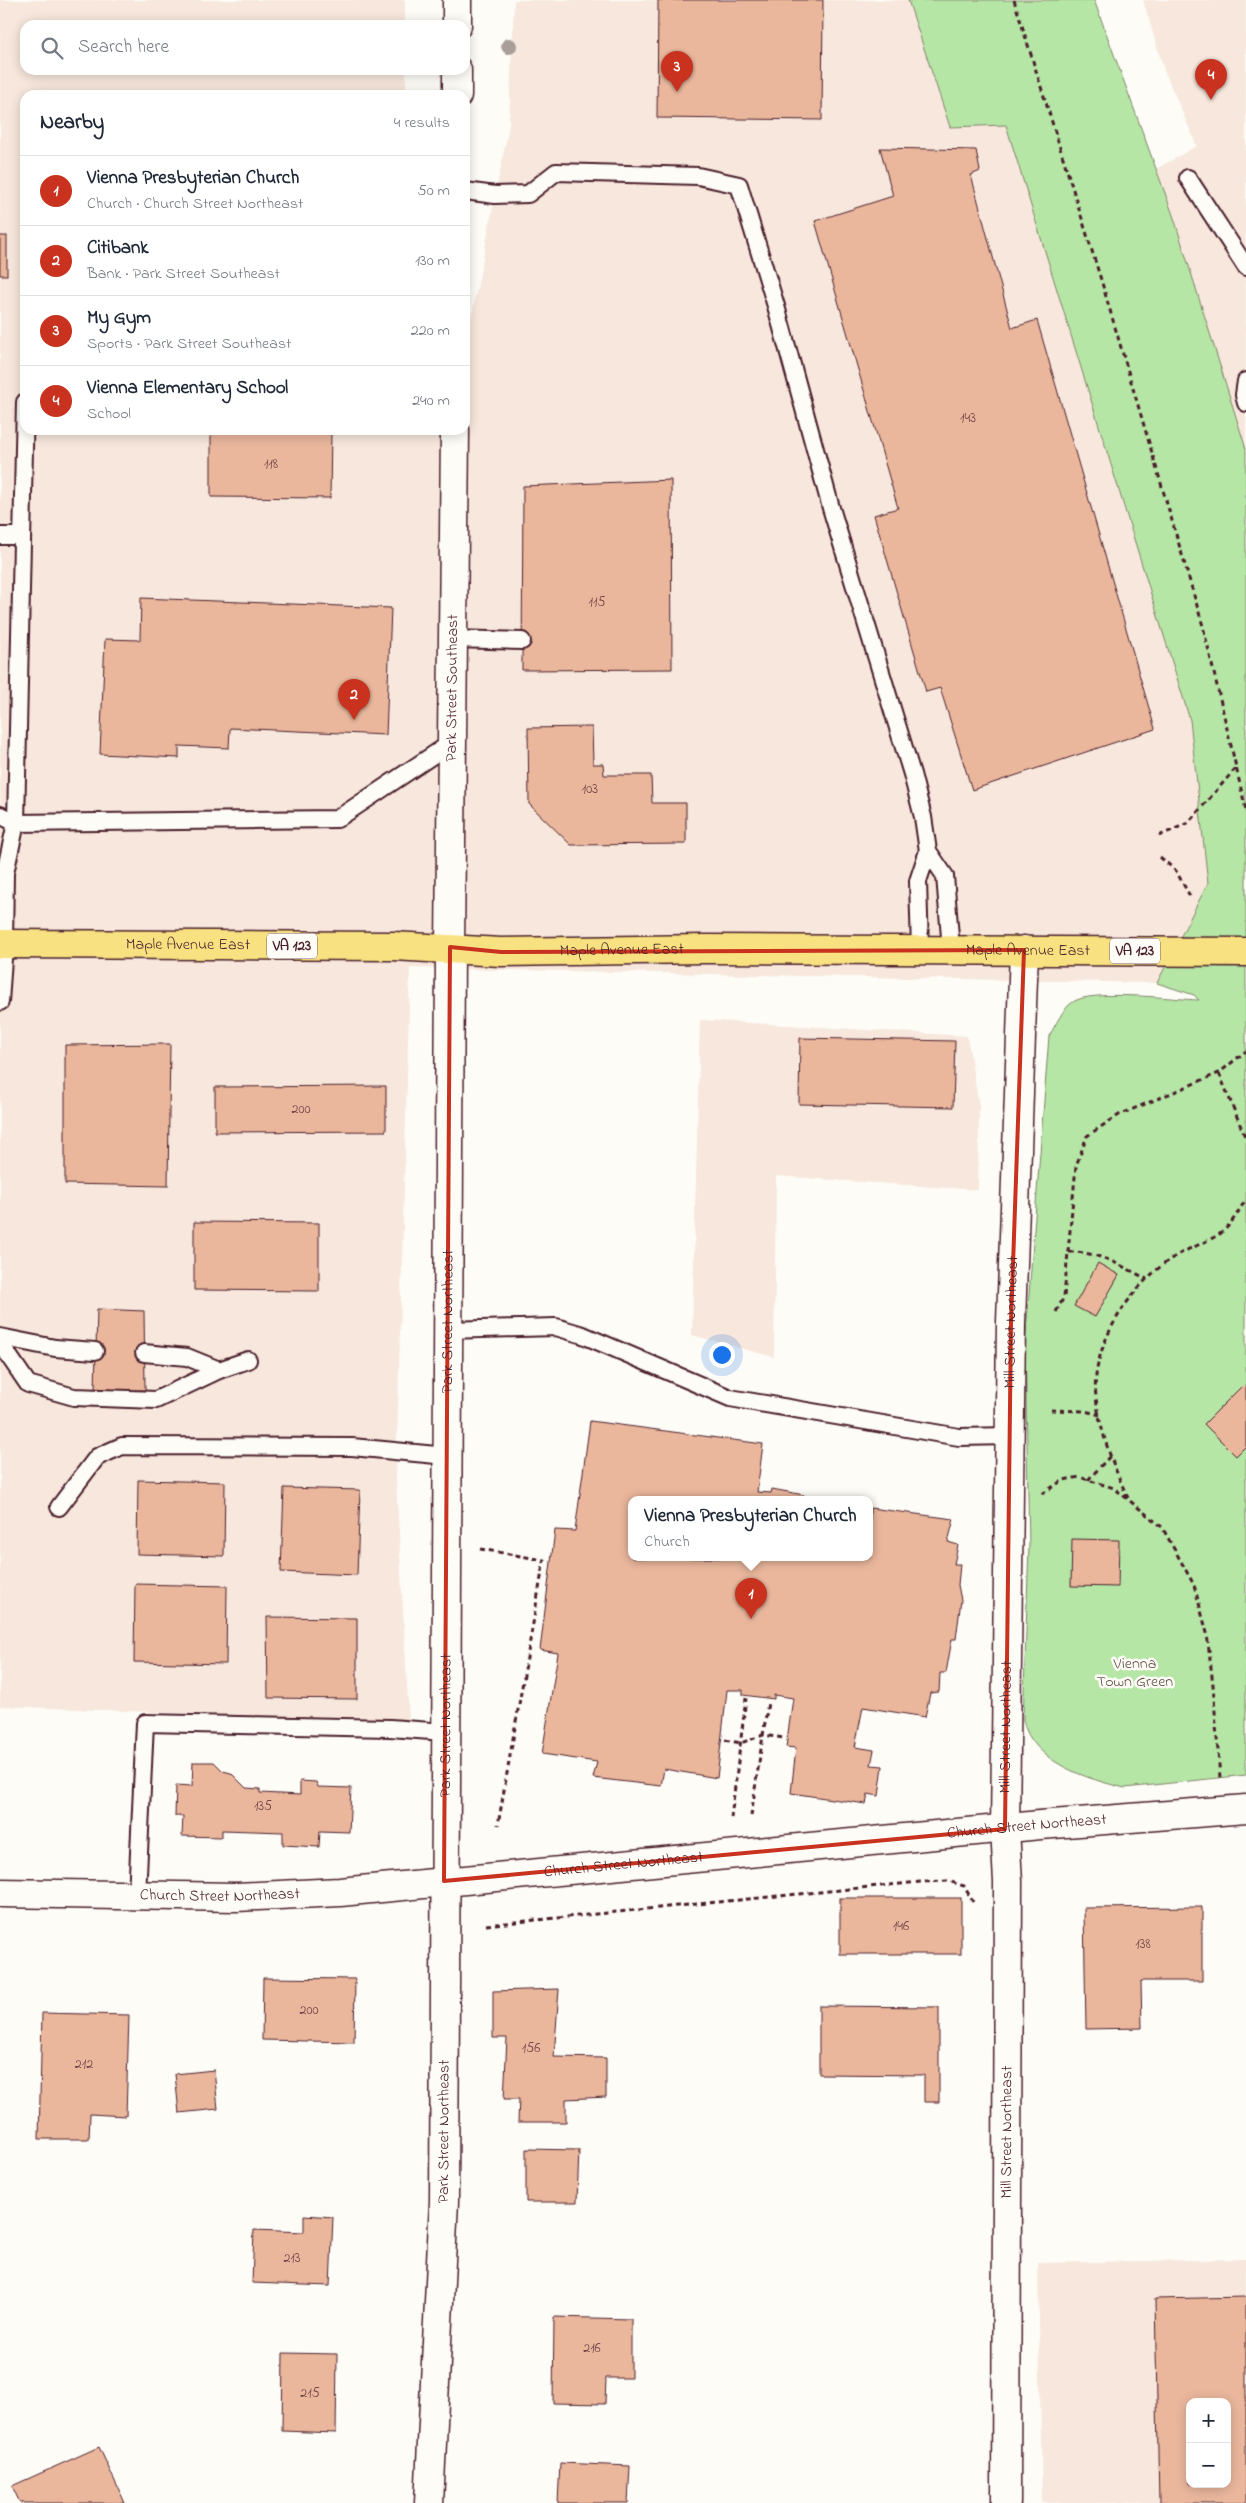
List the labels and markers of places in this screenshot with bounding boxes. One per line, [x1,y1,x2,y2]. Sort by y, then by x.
pin: 3 [661,51,693,92]
pin: 4 [1195,59,1227,100]
pin: 2 [338,679,370,720]
pin: 1 [735,1578,767,1619]

